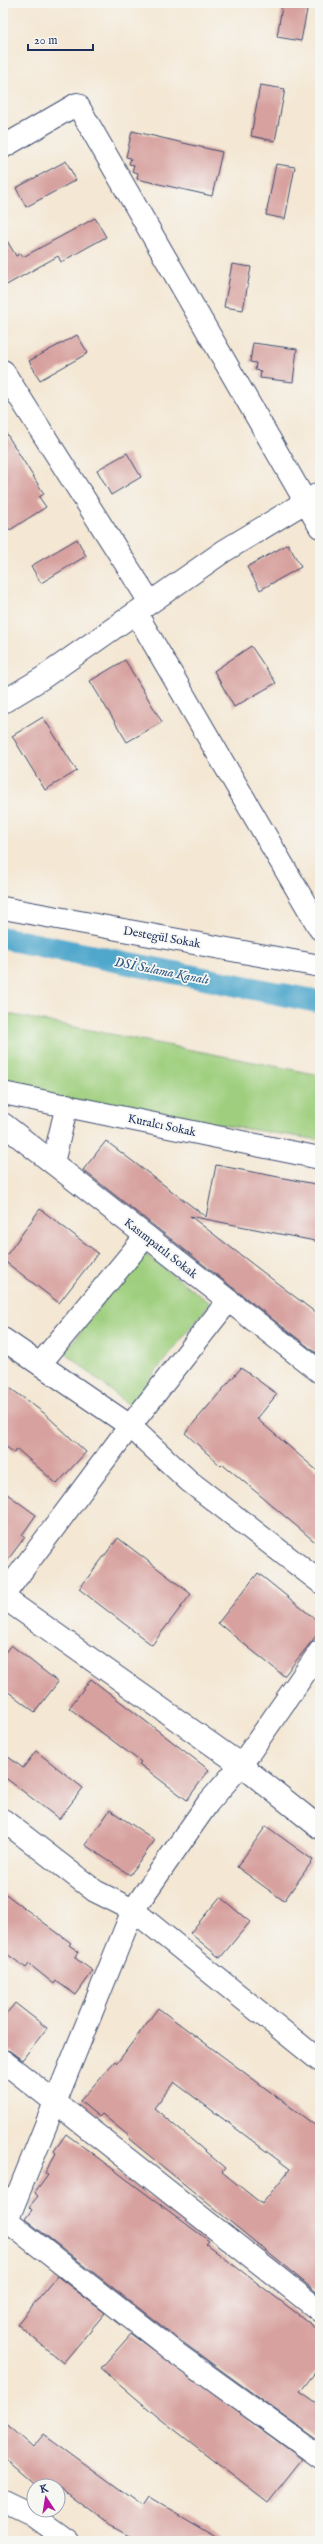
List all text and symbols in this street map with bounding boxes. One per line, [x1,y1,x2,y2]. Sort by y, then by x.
scale bar [28,26,93,52]
text: 20 m [34,33,57,48]
street label: Destegül Sokak [122,923,202,952]
water label: DSİ Sulama Kanalı [113,953,211,989]
street label: Kuralcı Sokak [126,1111,198,1140]
street label: Kasımpatılı Sokak [120,1215,201,1283]
north arrow [26,2478,66,2518]
text: K [39,2481,50,2497]

